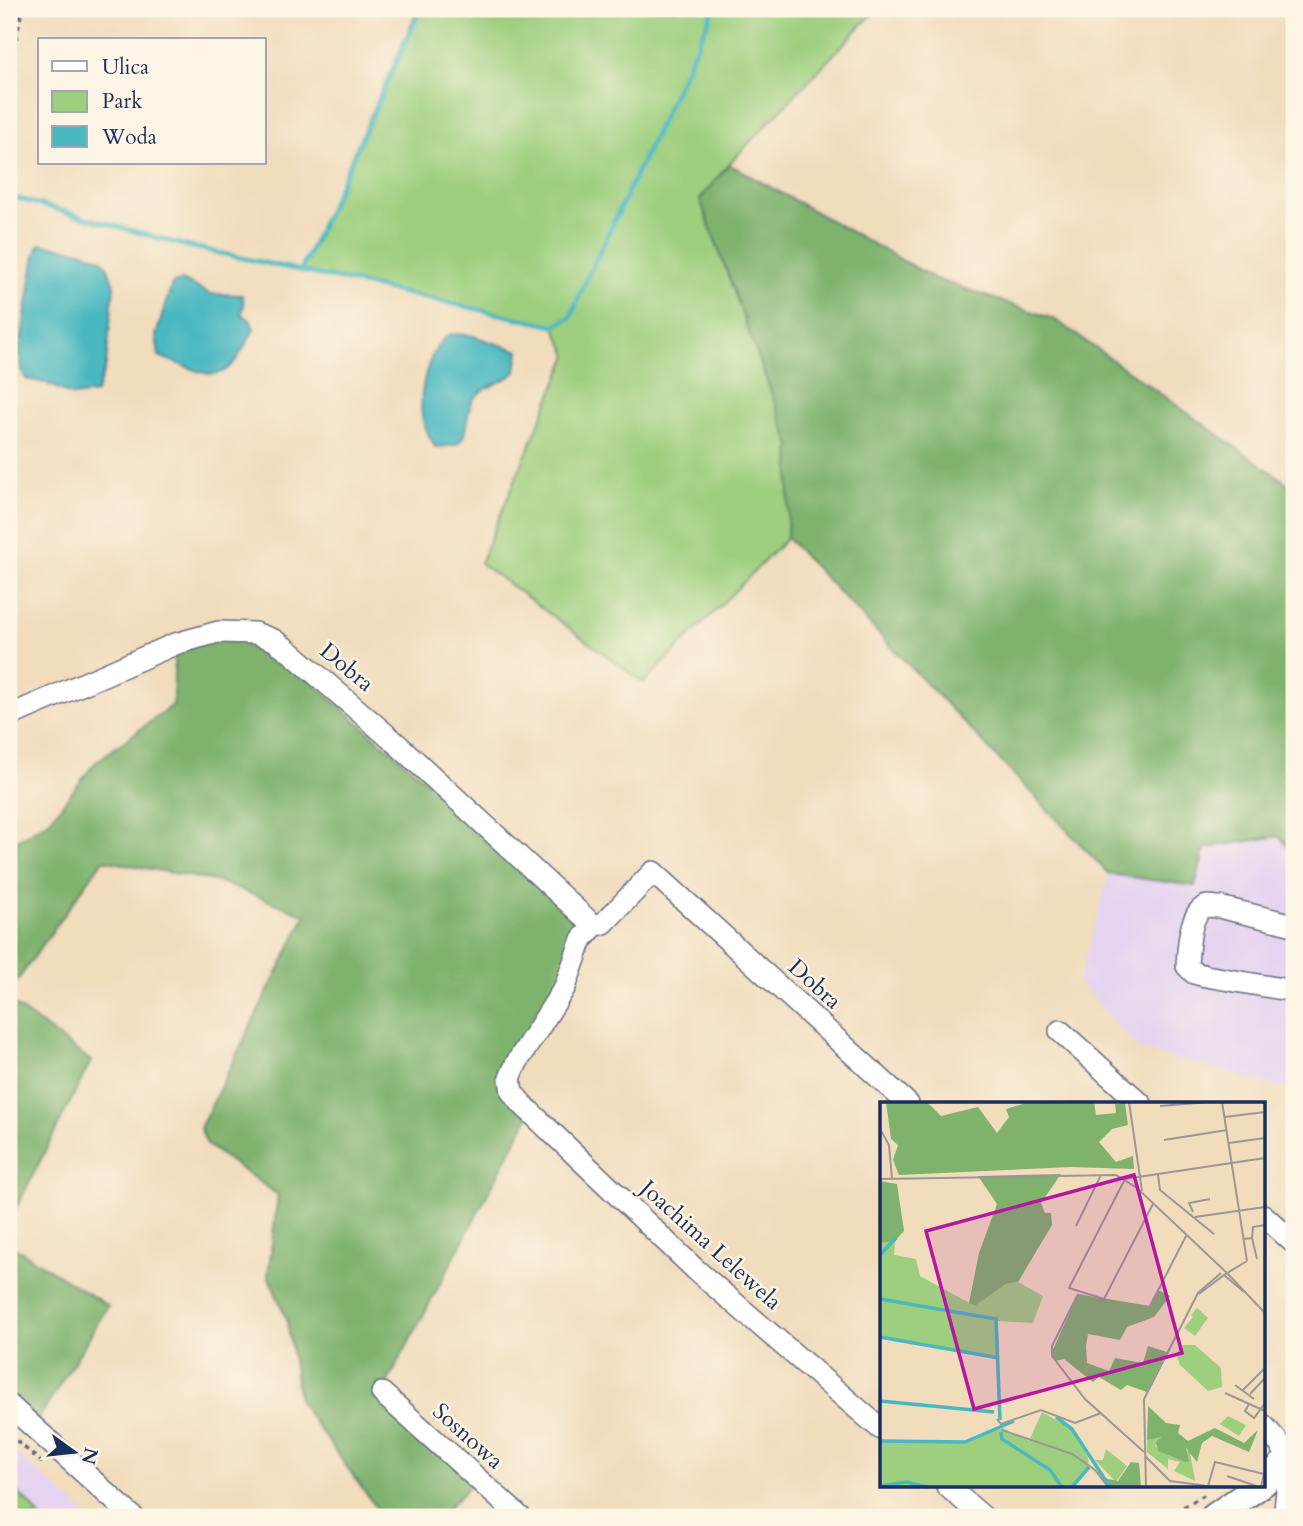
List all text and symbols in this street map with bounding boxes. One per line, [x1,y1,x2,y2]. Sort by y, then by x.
legend [38,38,266,164]
text: Ulica [102,53,149,82]
text: Park [102,87,143,116]
text: Woda [101,123,157,152]
street label: Dobra [313,635,381,699]
street label: Dobra [782,952,848,1016]
inset map [880,1102,1264,1488]
street label: Joachima Lelewela [631,1171,789,1317]
street label: Sosnowa [426,1396,510,1476]
north arrow [38,1418,108,1488]
text: N [75,1445,104,1468]

